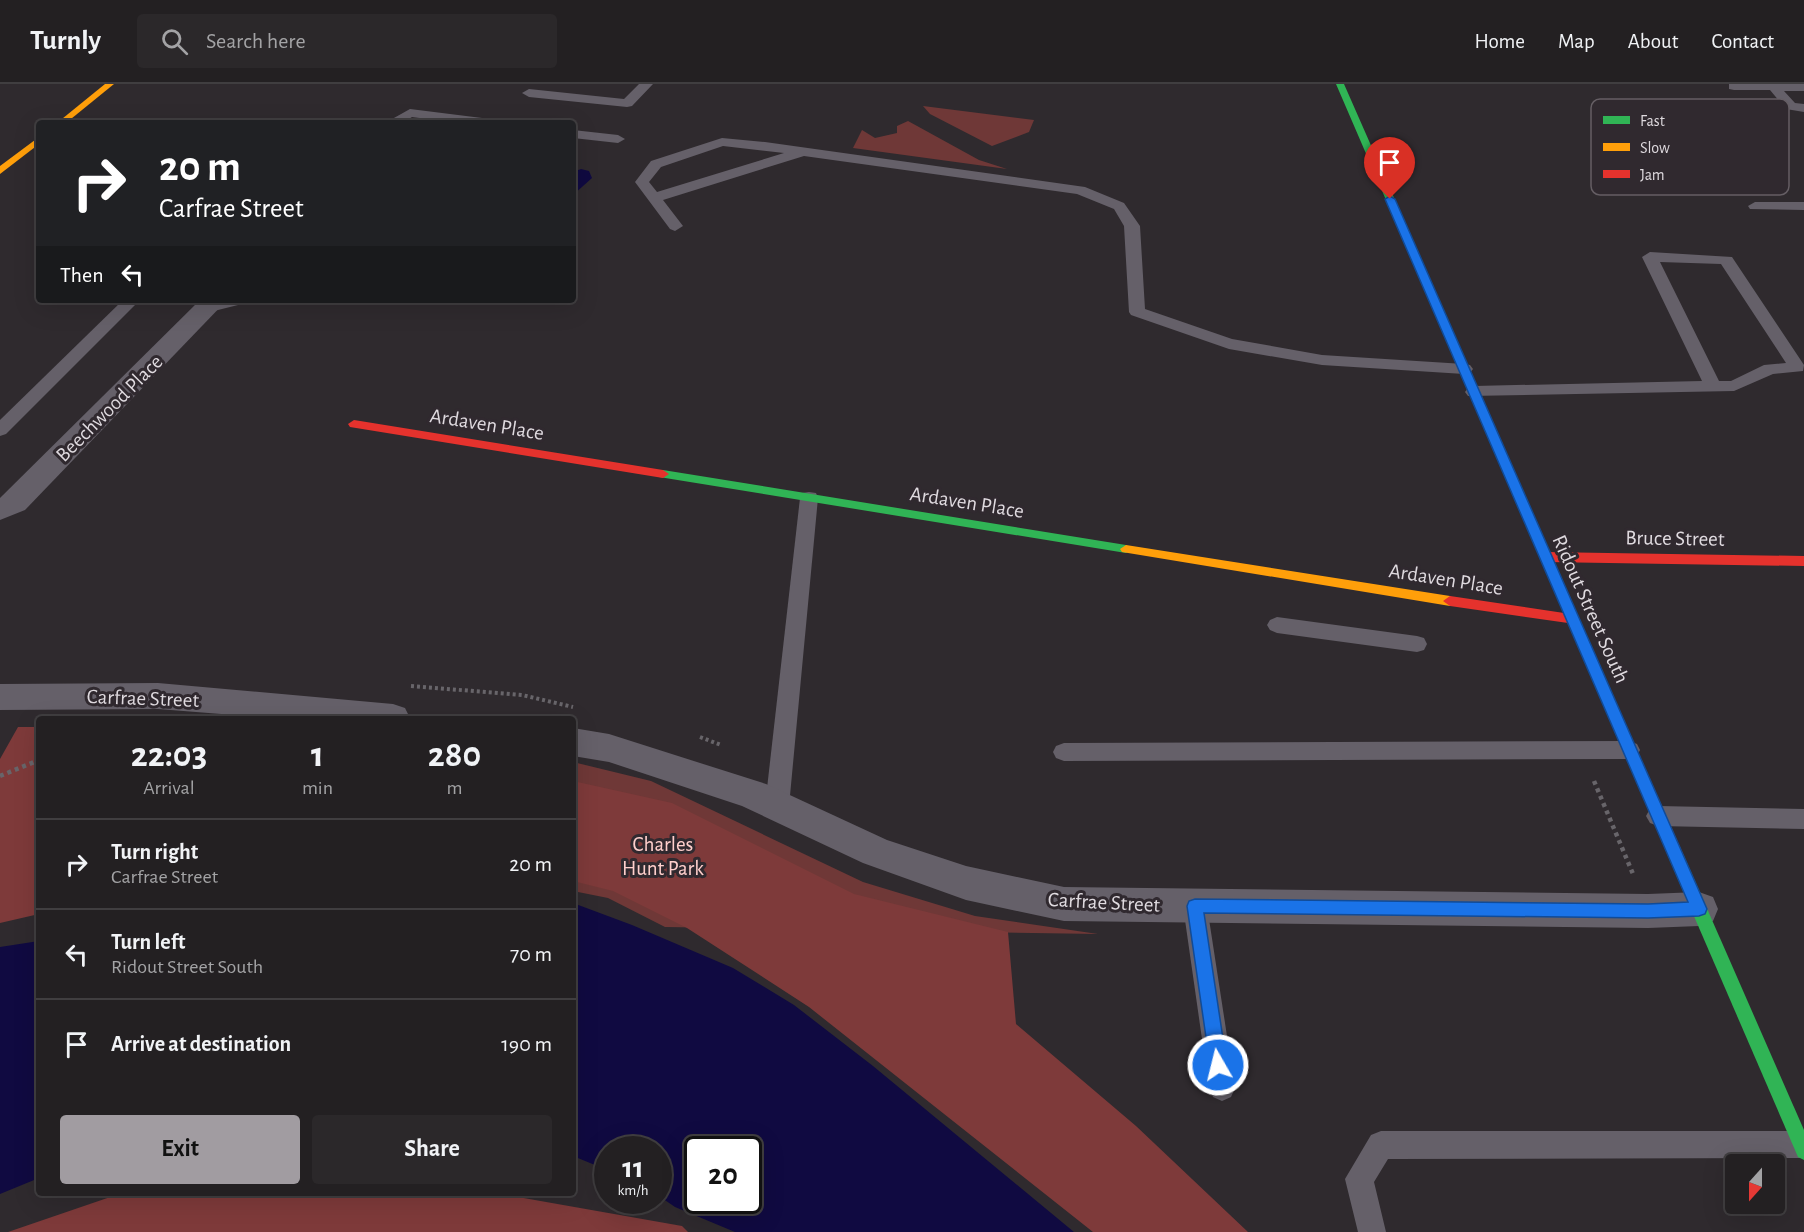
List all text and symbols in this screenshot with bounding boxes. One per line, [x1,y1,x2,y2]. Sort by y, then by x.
search box [137,14,557,68]
icon: search [158,25,191,58]
text: Turnly [30,27,101,55]
text: Search here [206,30,306,52]
text: Home [1474,31,1525,52]
text: Map [1558,31,1595,52]
text: About [1628,31,1678,52]
text: Contact [1711,31,1774,52]
legend [1591,99,1789,195]
text: Fast [1640,113,1665,129]
pin [1364,137,1415,199]
text: Slow [1640,140,1670,156]
icon: right [60,144,138,222]
text: 20 m [159,146,241,188]
icon: arrive [1373,146,1406,179]
text: Jam [1640,167,1665,183]
text: Carfrae Street [159,195,304,222]
icon: left [116,258,149,291]
text: Then [60,264,104,286]
street label: Beechwood Place [52,351,167,466]
street label: Ardaven Place [428,405,545,444]
street label: Ardaven Place [908,483,1025,522]
street label: Bruce Street [1625,527,1725,550]
street label: Ridout Street South [1548,532,1633,686]
street label: Ardaven Place [1387,560,1504,599]
street label: Carfrae Street [86,686,200,711]
text: 22:03 [131,737,207,773]
text: 1 [311,737,324,773]
text: 280 [428,737,481,773]
text: Arrival [143,778,195,798]
text: min [302,778,333,798]
text: m [447,778,463,798]
park label: Charles Hunt Park [622,834,704,879]
text: Turn right [111,841,198,863]
icon: right [60,848,93,881]
text: 20 m [509,853,552,875]
text: Carfrae Street [111,867,218,887]
street label: Carfrae Street [1047,889,1161,916]
text: Turn left [111,931,185,953]
icon: left [60,938,93,971]
text: 70 m [510,943,552,965]
text: Ridout Street South [111,957,263,977]
icon: arrive [60,1028,93,1061]
text: Arrive at destination [111,1033,291,1055]
text: 190 m [501,1033,552,1055]
position arrow [1186,1033,1250,1097]
button: Exit [60,1115,300,1184]
button: Share [312,1115,552,1184]
speed limit sign: 20 [684,1136,762,1214]
text: 11 [622,1153,644,1183]
north arrow [1725,1154,1785,1214]
map controls [1725,1154,1785,1214]
text: km/h [618,1183,648,1198]

